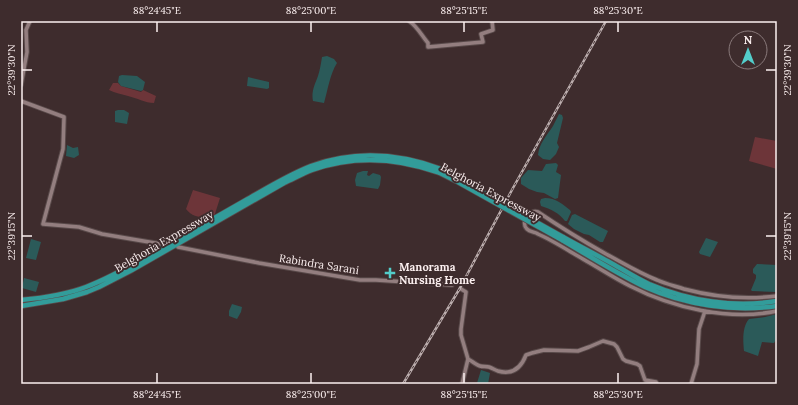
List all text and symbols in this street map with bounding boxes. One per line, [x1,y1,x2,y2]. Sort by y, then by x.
text: 88°24'45"E [133,4,181,17]
text: 88°25'00"E [286,4,336,17]
text: 88°25'15"E [441,4,487,17]
text: 88°25'30"E [593,4,643,17]
north arrow [728,30,768,70]
text: N [744,33,753,47]
text: 22°39'30"N [5,44,18,96]
text: 22°39'30"N [781,44,794,96]
street label: Belghoria Expressway [438,160,544,224]
street label: Belghoria Expressway [112,207,216,275]
text: 22°39'15"N [5,211,18,260]
text: 22°39'15"N [781,211,794,260]
street label: Rabindra Sarani [278,251,360,277]
place label: Manorama Nursing Home [399,260,475,287]
marker: Manorama Nursing Home [384,267,396,279]
text: 88°24'45"E [133,388,181,401]
text: 88°25'00"E [286,388,336,401]
text: 88°25'15"E [441,388,487,401]
text: 88°25'30"E [593,388,643,401]

